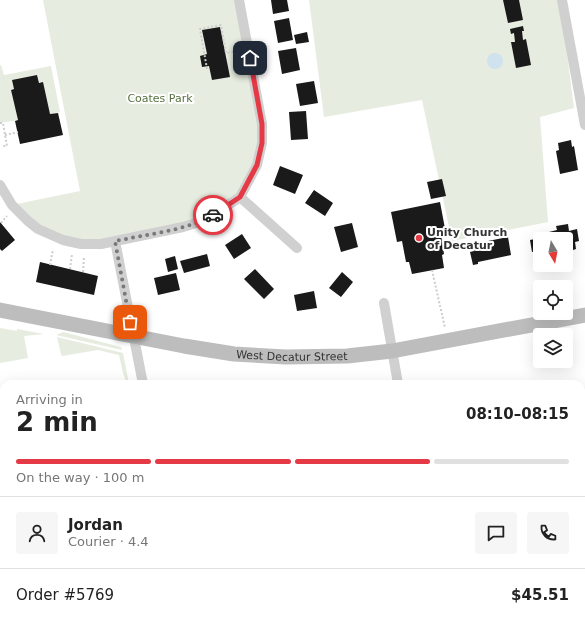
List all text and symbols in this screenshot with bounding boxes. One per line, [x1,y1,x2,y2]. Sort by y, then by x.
pin [233,41,267,75]
icon: home [239,47,261,69]
park label: Coates Park [127,92,193,105]
courier [193,195,233,235]
icon: car [202,204,224,226]
place label: Unity Church of Decatur [427,226,507,252]
north arrow [533,232,573,272]
map controls [533,232,573,368]
marker: Unity Church of Decatur [414,233,424,243]
button: locate [533,280,573,320]
pin [113,305,147,339]
icon: bag [119,311,141,333]
button: layers [533,328,573,368]
street label: West Decatur Street [236,348,348,364]
text: Arriving in [16,392,83,407]
text: 08:10–08:15 [466,405,569,423]
text: 2 min [16,407,98,437]
text: On the way · 100 m [16,470,144,485]
button: person [16,512,58,554]
button: chat [475,512,517,554]
button: phone [527,512,569,554]
text: Jordan [68,516,123,534]
text: Courier · 4.4 [68,534,149,549]
text: Order #5769 [16,586,114,604]
text: $45.51 [511,586,569,604]

